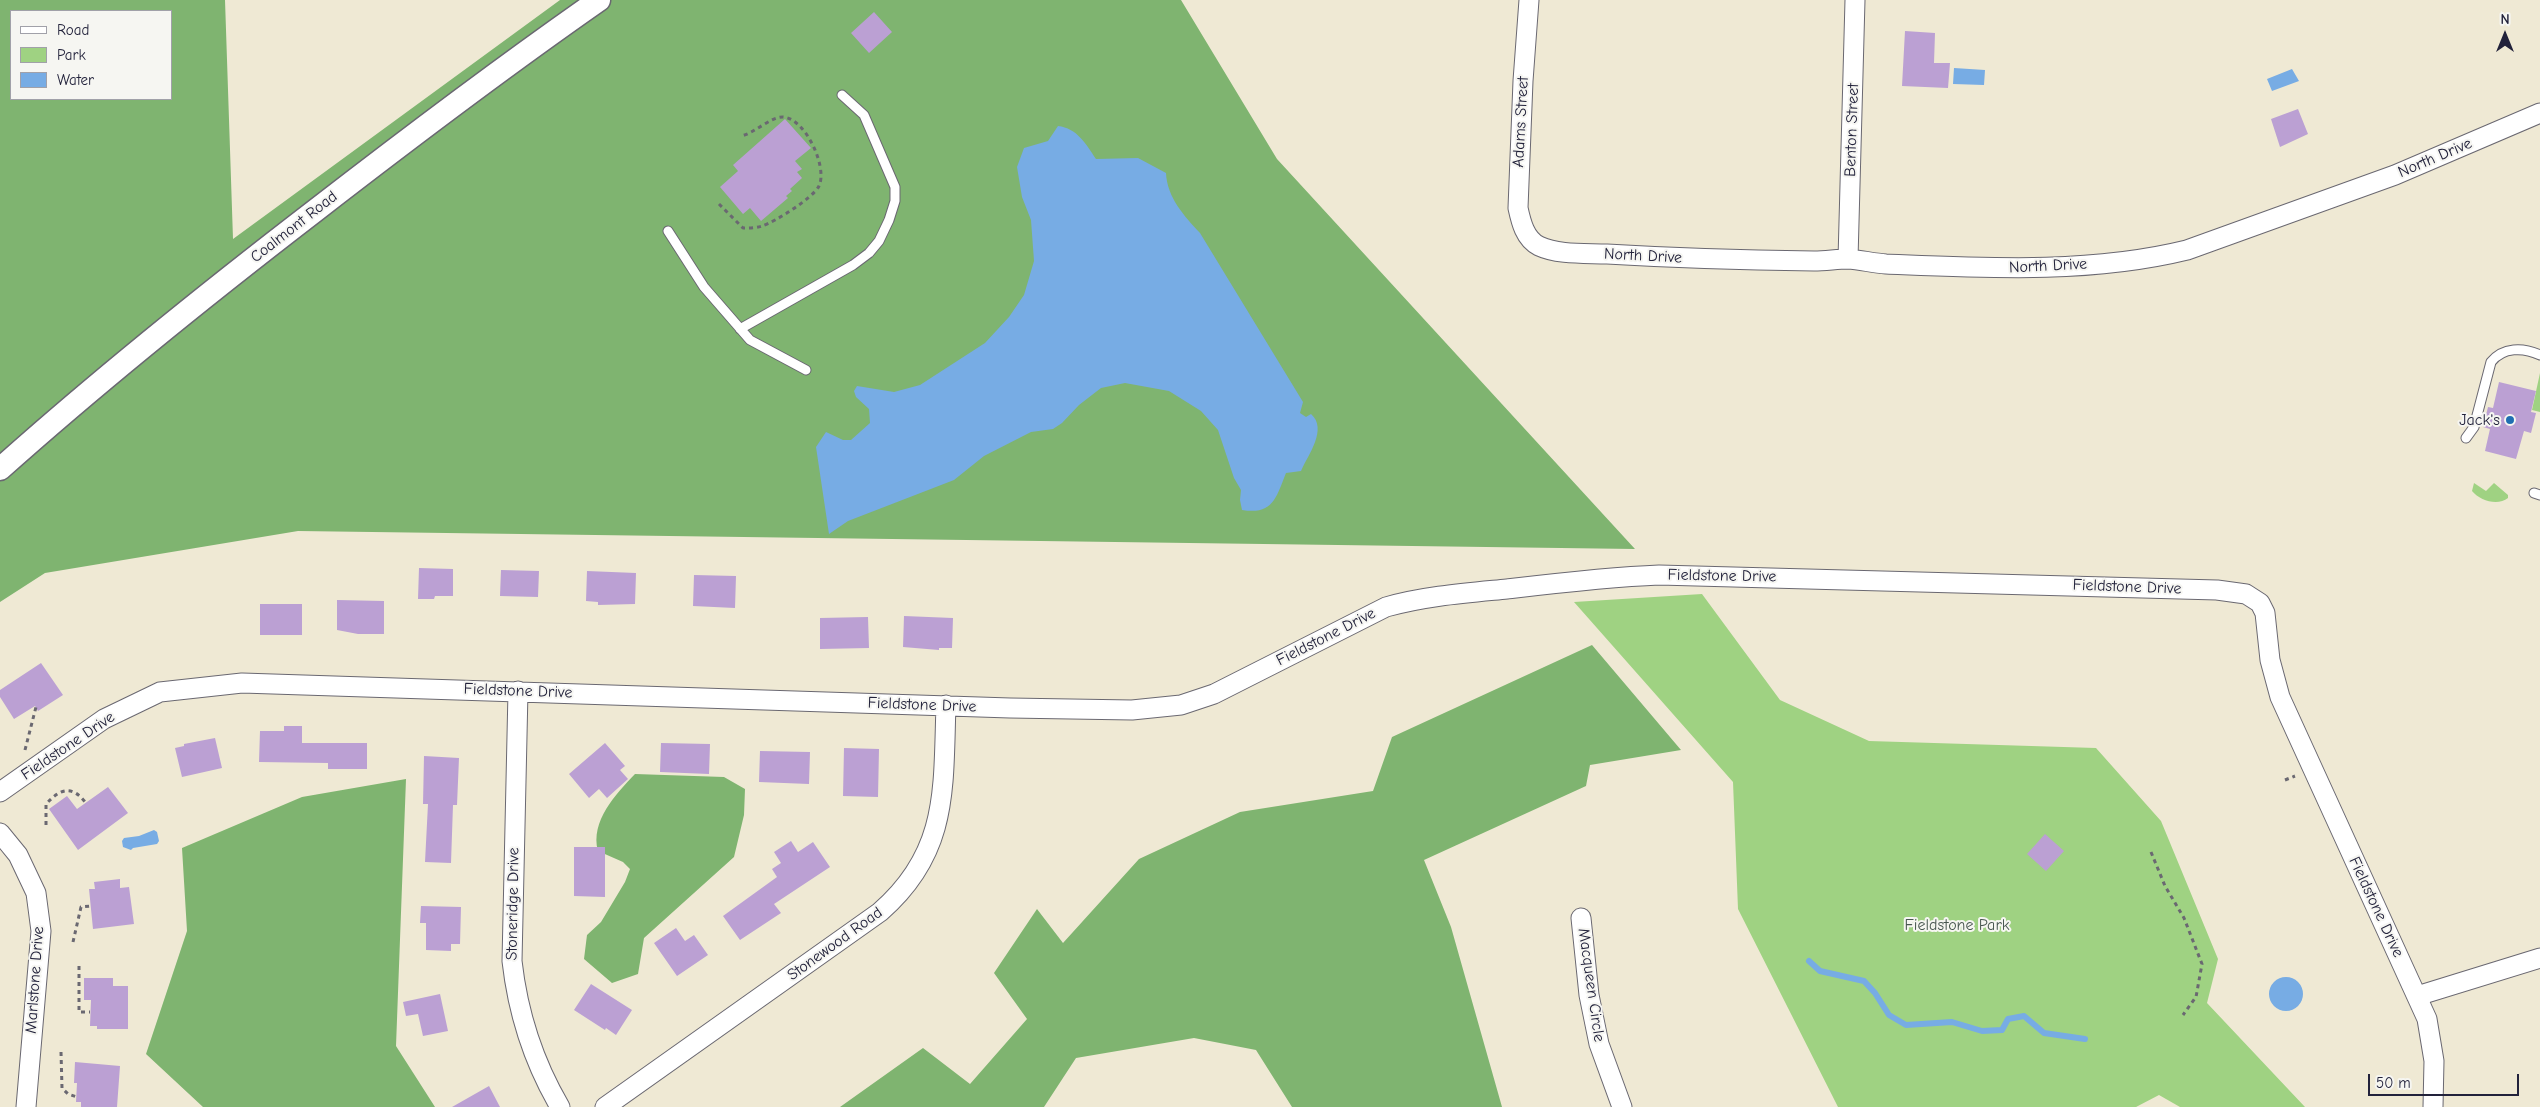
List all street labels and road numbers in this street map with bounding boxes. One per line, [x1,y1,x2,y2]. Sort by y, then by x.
street label: Adams Street [1509,76,1533,168]
street label: Benton Street [1841,83,1863,177]
street label: North Drive [2395,134,2475,182]
street label: Coalmont Road [247,187,341,267]
street label: North Drive [1603,244,1683,268]
street label: North Drive [2008,254,2088,278]
street label: Fieldstone Drive [1667,565,1777,587]
street label: Fieldstone Drive [2072,576,2182,598]
street label: Fieldstone Drive [1273,604,1379,670]
street label: Fieldstone Drive [463,680,573,702]
street label: Fieldstone Drive [867,694,977,716]
street label: Fieldstone Drive [18,708,118,784]
street label: Stoneridge Drive [502,847,524,961]
street label: Fieldstone Drive [2344,854,2408,960]
street label: Stonewood Road [784,903,886,985]
street label: Marlstone Drive [22,926,48,1034]
street label: Macqueen Circle [1574,927,1608,1043]

